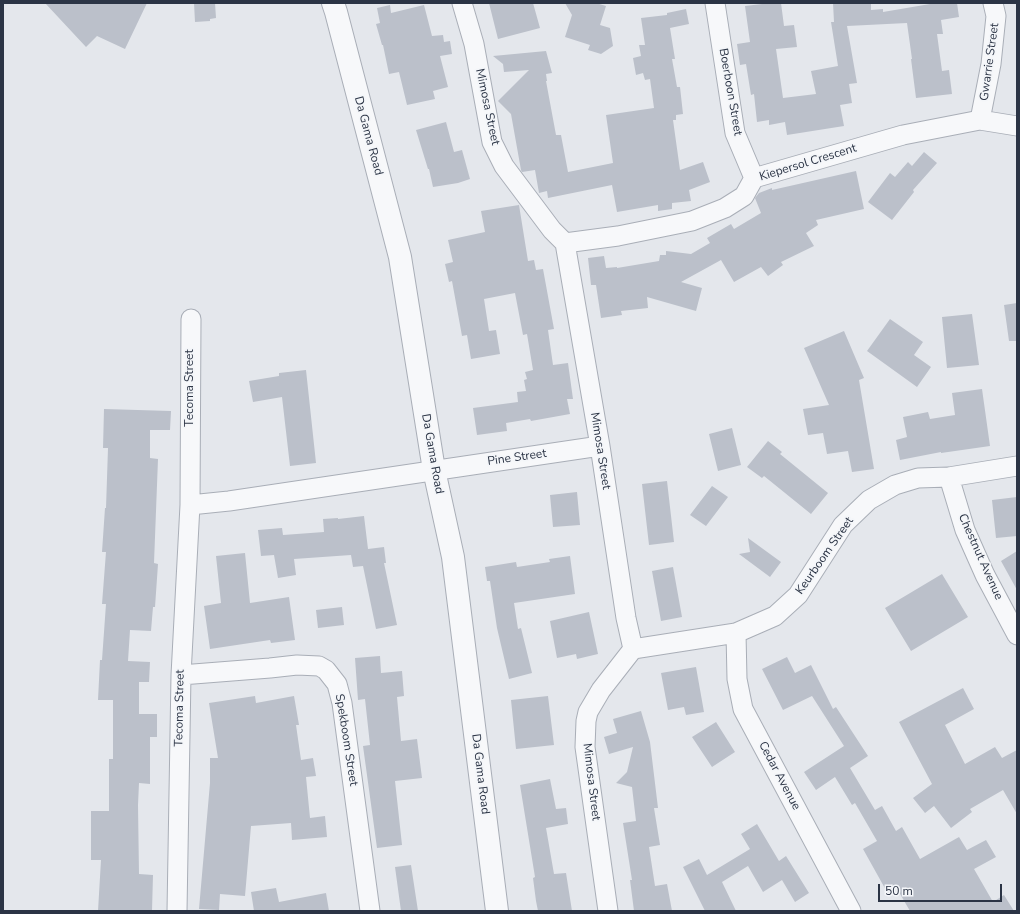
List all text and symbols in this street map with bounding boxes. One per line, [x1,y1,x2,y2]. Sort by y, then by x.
street label: Gwarrie Street [977,22,1003,102]
street label: Boerboon Street [715,47,745,137]
street label: Mimosa Street [472,67,502,147]
street label: Da Gama Road [351,95,385,177]
street label: Kiepersol Crescent [758,141,858,185]
street label: Tecoma Street [183,349,197,427]
street label: Mimosa Street [587,411,613,491]
street label: Da Gama Road [418,413,446,495]
street label: Pine Street [487,447,547,469]
street label: Chestnut Avenue [955,512,1005,602]
street label: Keurboom Street [793,515,857,597]
street label: Tecoma Street [172,669,188,747]
street label: Spekboom Street [332,693,360,787]
street label: Da Gama Road [468,733,492,815]
street label: Cedar Avenue [755,739,803,813]
street label: Mimosa Street [579,742,603,822]
scale bar [880,876,1004,902]
text: 50 m [885,883,913,899]

